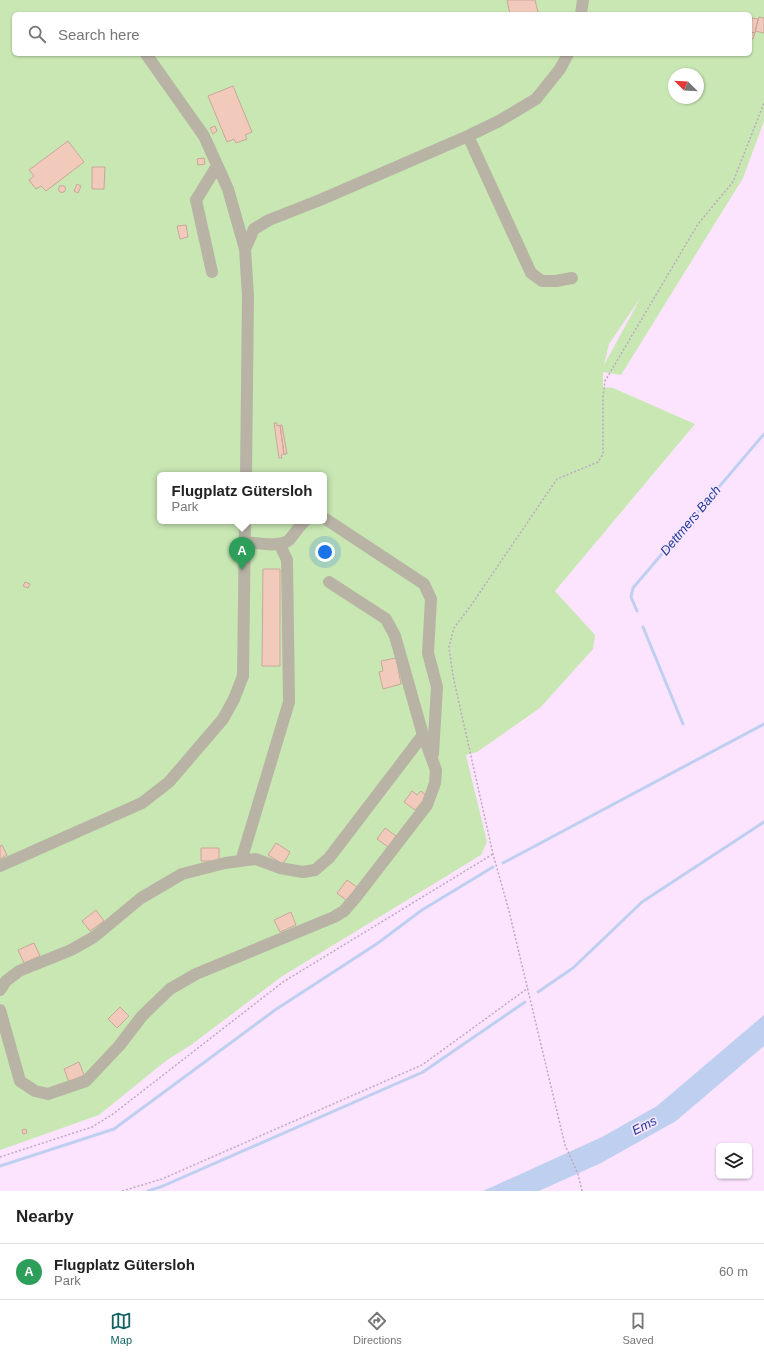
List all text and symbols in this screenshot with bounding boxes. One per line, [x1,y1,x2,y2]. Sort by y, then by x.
search box [12,12,752,56]
icon: search [26,23,48,45]
text: Search here [58,26,140,43]
north arrow [668,68,704,104]
popup [157,472,327,524]
text: Flugplatz Gütersloh [172,482,312,499]
water label: Dettmers Bach [657,483,724,558]
text: Park [172,499,198,514]
pin: A [229,537,255,570]
your location [315,542,335,562]
water label: Ems [629,1113,660,1138]
map controls [716,1143,752,1179]
button: layers [716,1143,752,1179]
text: Nearby [16,1207,74,1226]
text: Flugplatz Gütersloh [54,1256,195,1273]
text: A [24,1264,34,1279]
text: 60 m [719,1264,748,1279]
text: Park [54,1273,81,1288]
tab: Map [110,1310,132,1346]
tab: Directions [353,1310,402,1346]
tab: Saved [622,1310,654,1346]

